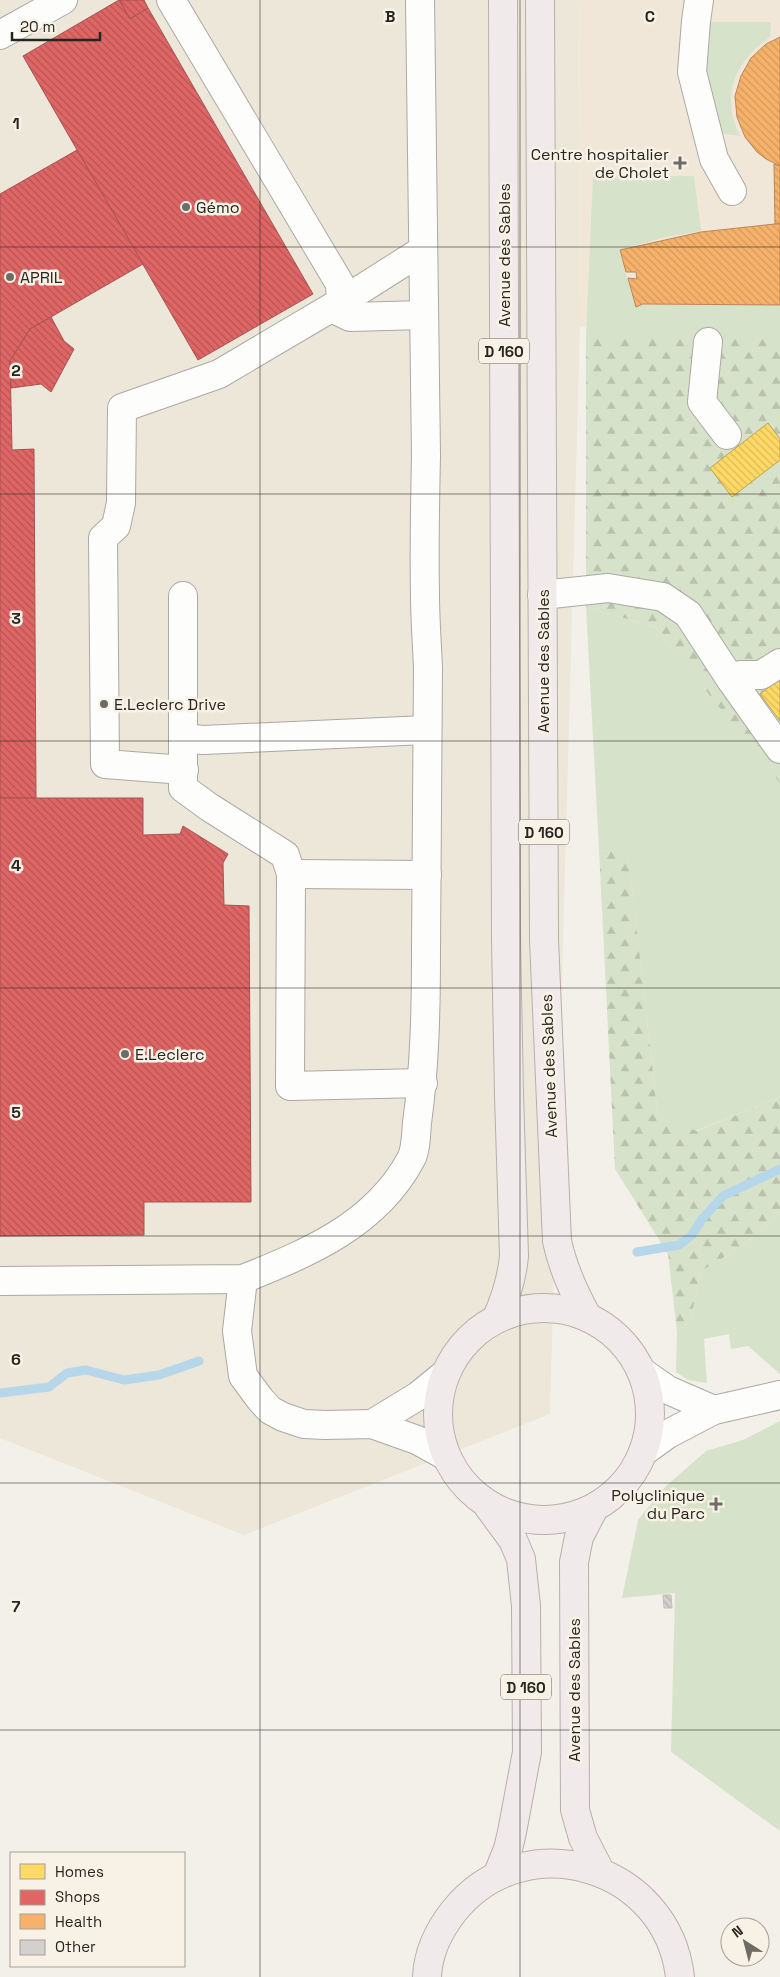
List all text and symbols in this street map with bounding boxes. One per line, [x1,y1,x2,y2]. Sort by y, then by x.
text: B [385,6,395,27]
text: C [645,6,655,27]
scale bar [12,10,100,42]
text: 20 m [20,17,55,36]
text: 1 [12,113,20,134]
place label: Centre hospitalier de Cholet [531,144,669,183]
marker: Centre hospitalier de Cholet [673,156,687,170]
street label: Avenue des Sables [494,183,515,327]
place label: Gémo [196,197,240,218]
marker: Gémo [180,201,192,213]
place label: APRIL [20,267,63,288]
marker: APRIL [4,271,16,283]
road number: D 160 [479,338,529,364]
text: 2 [11,360,21,381]
street label: Avenue des Sables [533,589,554,733]
text: 3 [11,608,21,629]
place label: E.Leclerc Drive [114,694,226,715]
marker: E.Leclerc Drive [98,698,110,710]
road number: D 160 [519,820,569,844]
text: 4 [11,855,21,876]
street label: Avenue des Sables [536,994,562,1138]
place label: E.Leclerc [135,1044,204,1065]
marker: E.Leclerc [119,1048,131,1060]
text: 5 [11,1102,21,1123]
text: 6 [11,1349,21,1370]
place label: Polyclinique du Parc [611,1485,705,1524]
marker: Polyclinique du Parc [709,1497,723,1511]
text: 7 [12,1596,21,1617]
street label: Avenue des Sables [564,1618,585,1762]
road number: D 160 [501,1674,551,1700]
legend [10,1852,185,1967]
text: Homes [55,1862,104,1881]
text: Shops [55,1887,100,1906]
text: Health [55,1912,102,1931]
north arrow [720,1917,770,1967]
text: N [728,1921,746,1942]
text: Other [55,1937,96,1956]

